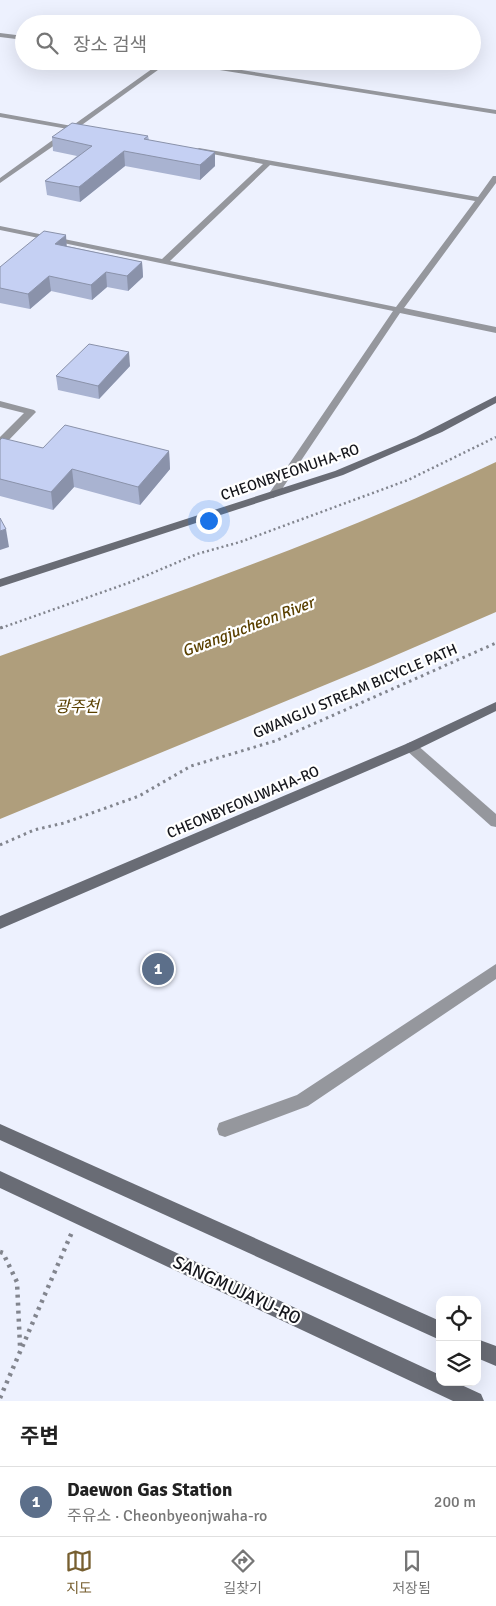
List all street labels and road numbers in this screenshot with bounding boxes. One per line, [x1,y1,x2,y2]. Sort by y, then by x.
street label: CHEONBYEONUHA-RO [218,440,362,504]
street label: GWANGJU STREAM BICYCLE PATH [250,640,460,742]
street label: CHEONBYEONJWAHA-RO [164,762,322,842]
street label: SANGMUJAYU-RO [170,1251,304,1329]

